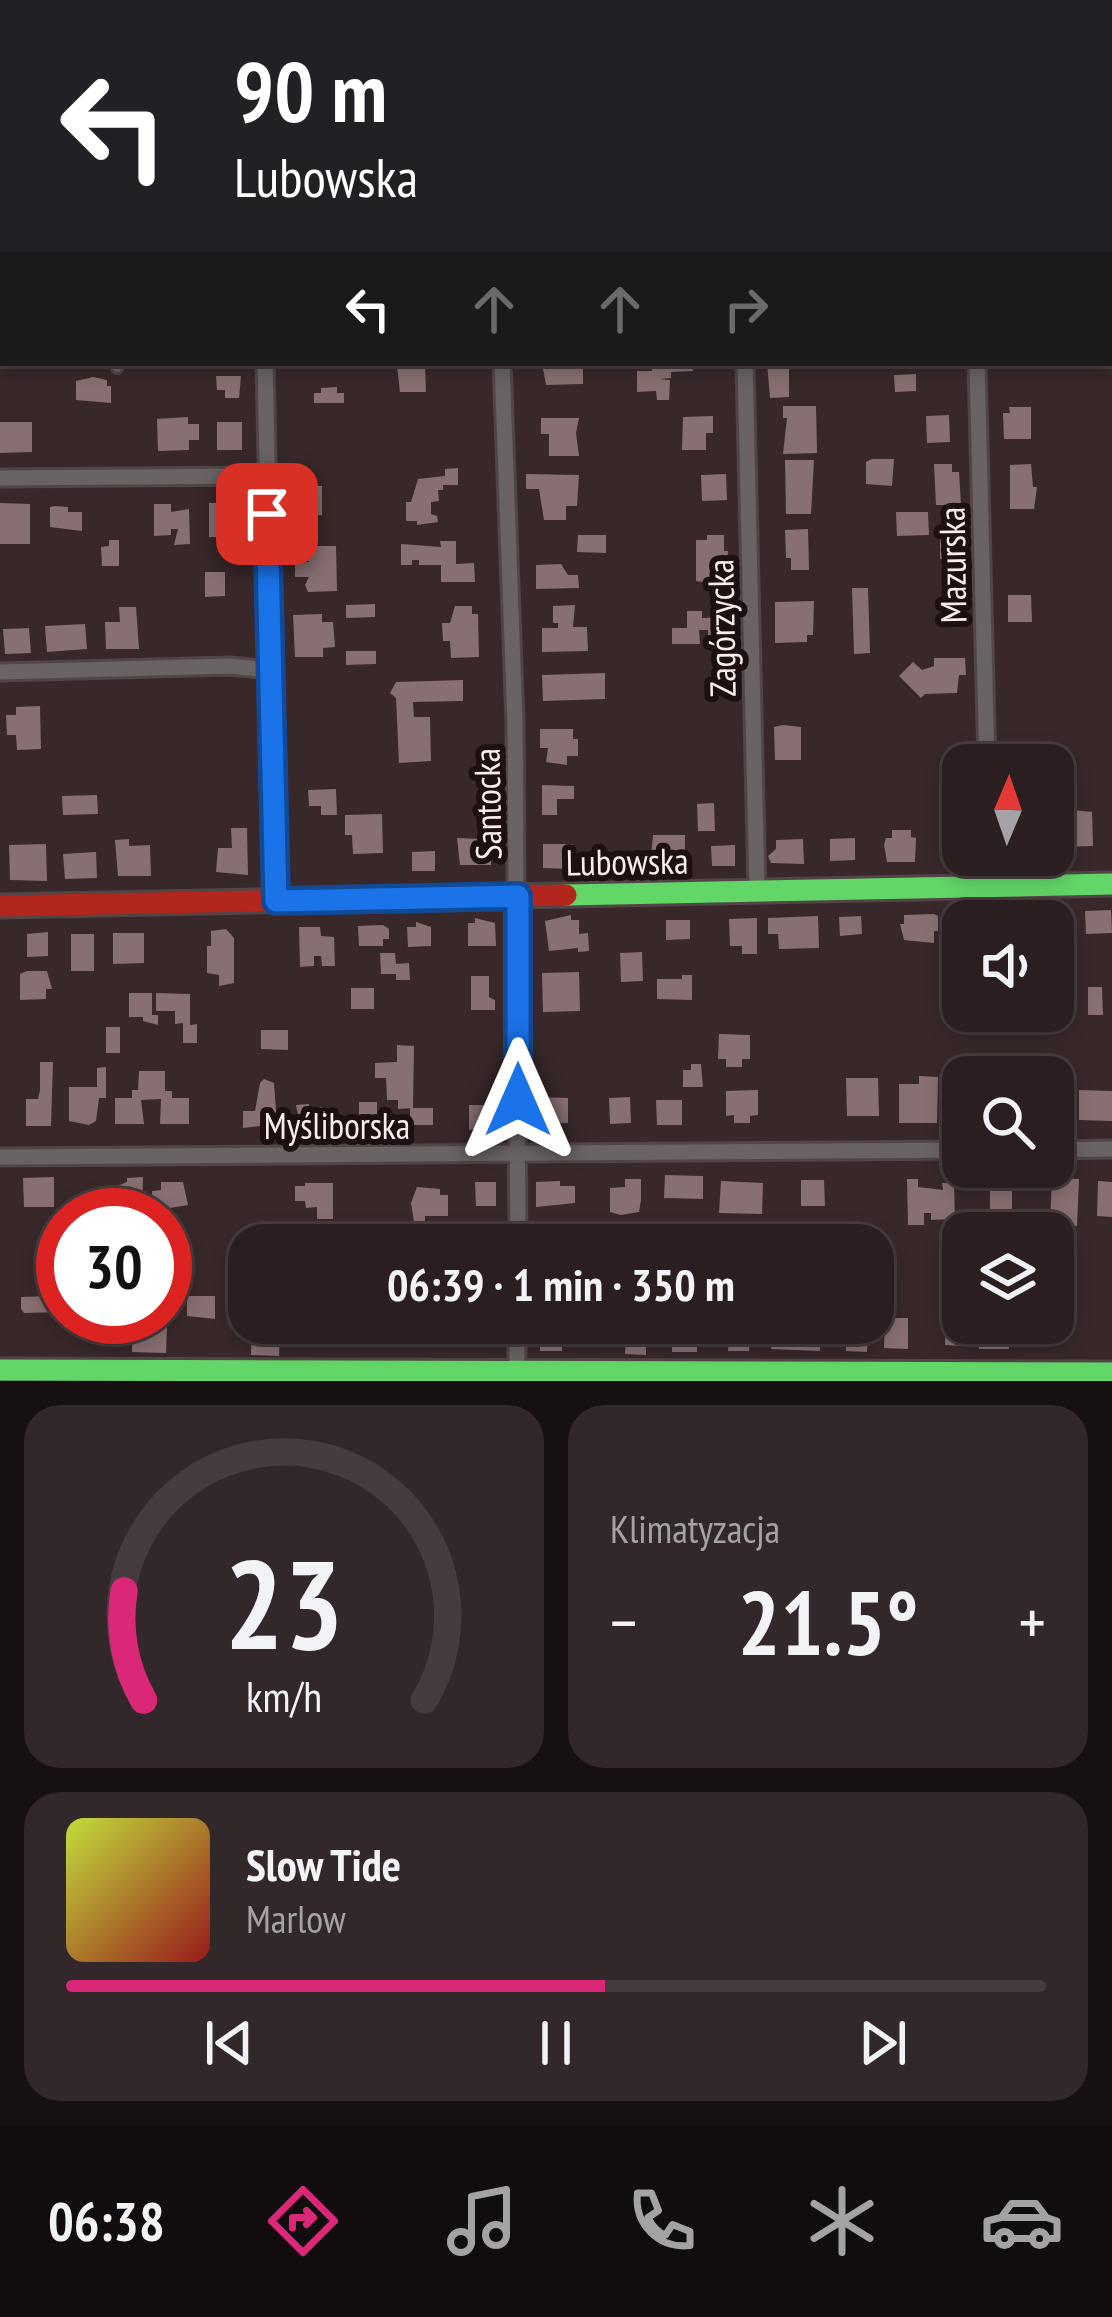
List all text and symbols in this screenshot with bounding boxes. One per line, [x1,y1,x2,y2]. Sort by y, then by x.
text: 90 m [234,36,387,145]
icon: left [36,48,192,204]
text: Lubowska [234,142,418,212]
icon: left [335,276,401,342]
icon: ahead [461,276,527,342]
icon: ahead [587,276,653,342]
icon: right [713,276,779,342]
pin [216,463,318,565]
icon: arrive [234,481,300,547]
street label: Mazurska [927,506,977,624]
street label: Zagórzycka [696,559,746,697]
north arrow [942,744,1074,876]
map controls [942,744,1074,1344]
street label: Santocka [463,748,511,860]
street label: Lubowska [565,836,689,886]
button: sound [942,900,1074,1032]
position arrow [455,1037,581,1163]
button: search [942,1056,1074,1188]
street label: Myśliborska [264,1102,410,1149]
speed limit sign: 30 [36,1188,192,1344]
button: layers [942,1212,1074,1344]
text: 06:39 · 1 min · 350 m [387,1255,735,1313]
text: Klimatyzacja [610,1503,780,1554]
text: 23 [224,1522,344,1683]
text: 21.5° [738,1563,918,1680]
text: − [610,1579,637,1664]
text: + [1019,1579,1046,1664]
text: km/h [246,1667,322,1723]
text: Slow Tide [246,1835,401,1893]
text: Marlow [246,1893,346,1944]
icon: previous [196,2010,262,2076]
icon: pause [523,2010,589,2076]
icon: next [850,2010,916,2076]
icon: directions [261,2179,345,2263]
icon: music [440,2179,524,2263]
icon: phone [620,2179,704,2263]
icon: climate [800,2179,884,2263]
icon: car [980,2179,1064,2263]
text: 06:38 [48,2186,165,2256]

